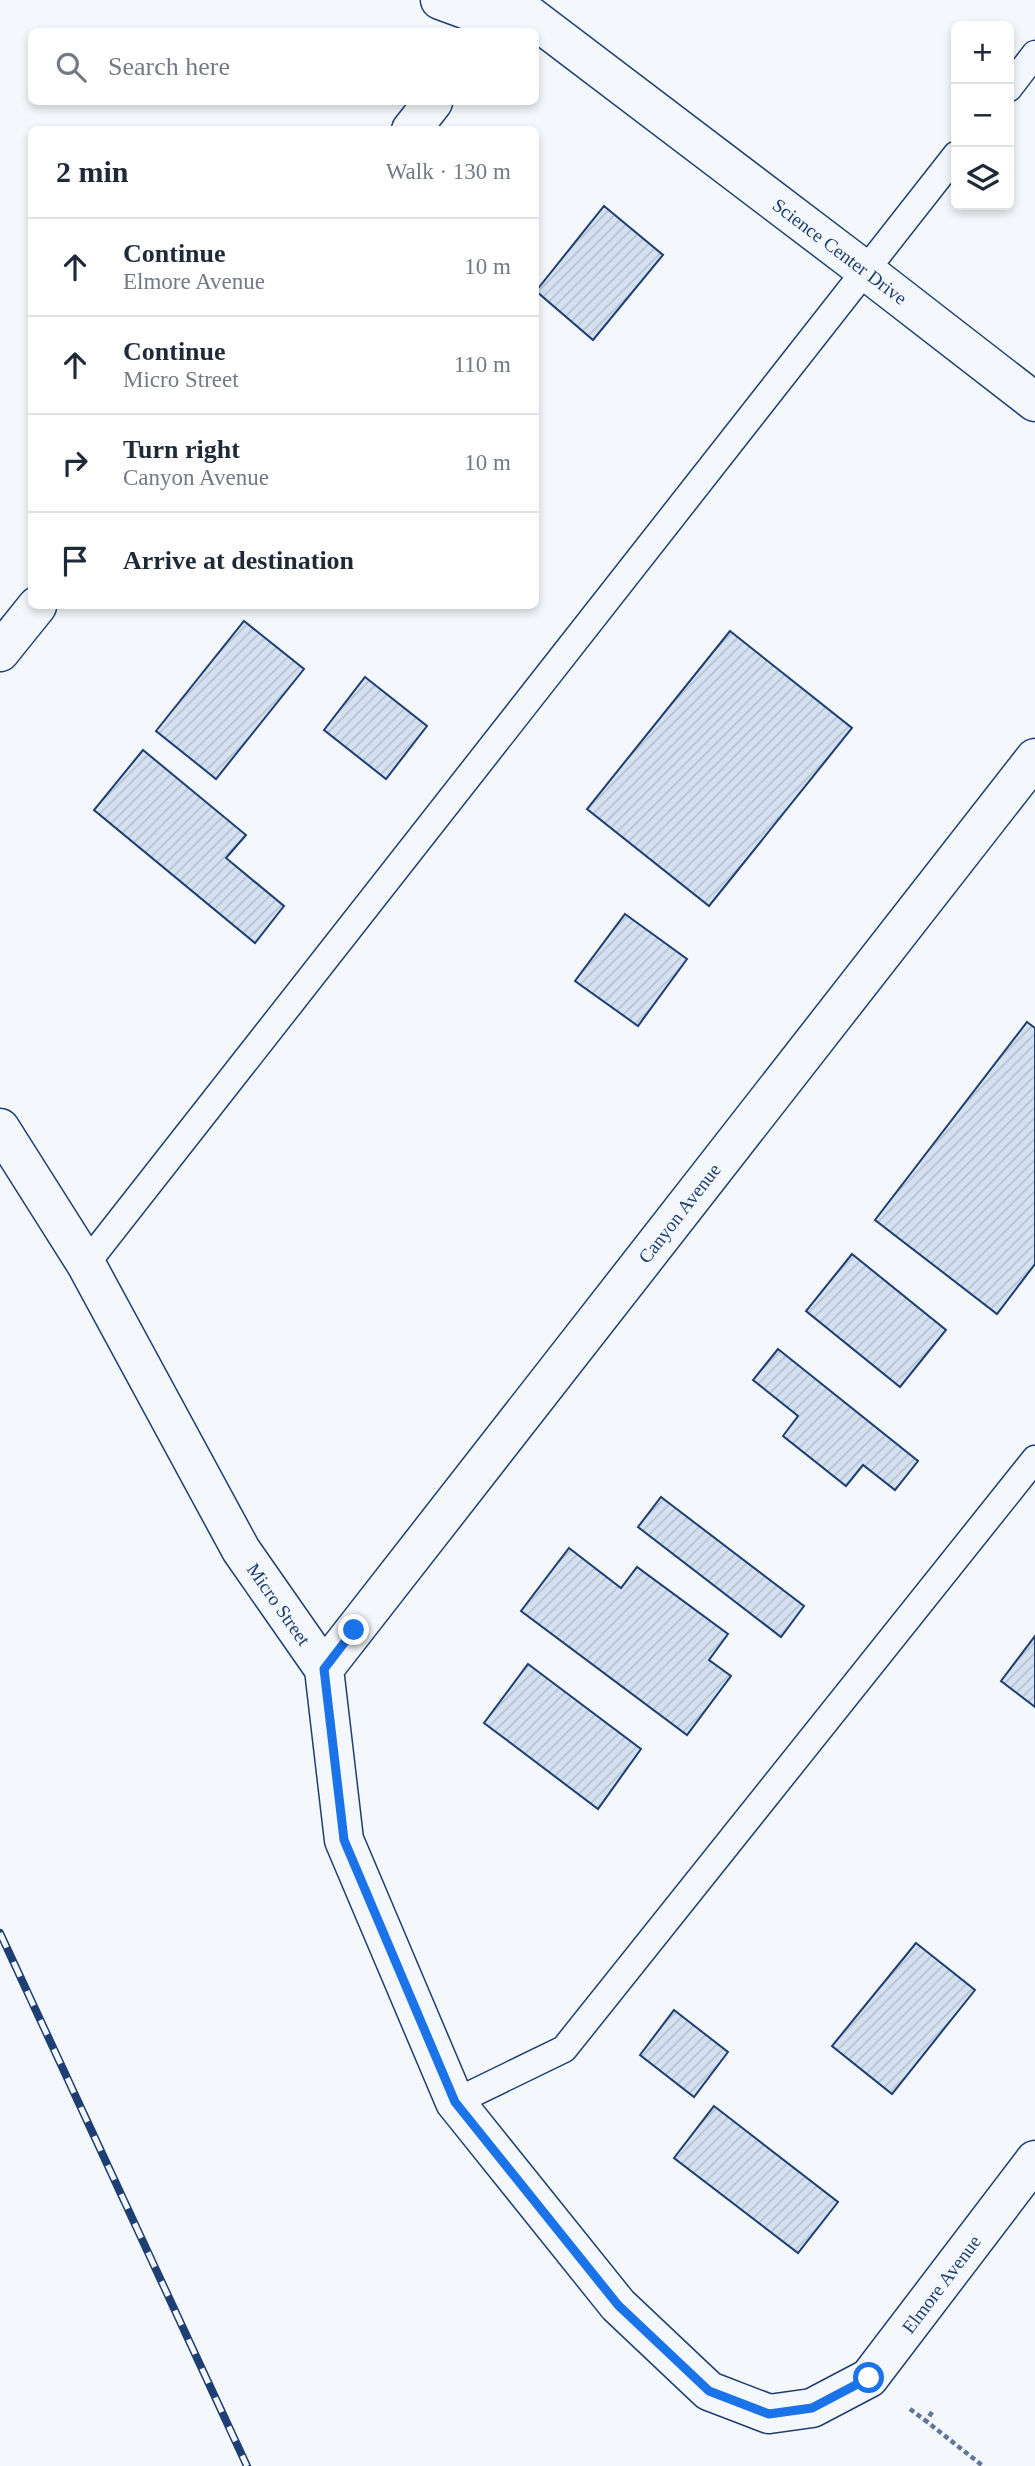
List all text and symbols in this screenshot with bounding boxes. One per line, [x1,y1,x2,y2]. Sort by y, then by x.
map controls [951,21,1014,210]
button: + [951,21,1014,84]
search box [28,28,539,105]
icon: search [52,48,90,86]
text: Search here [108,52,230,81]
button: − [951,84,1014,147]
button: layers [951,147,1014,210]
text: 2 min [56,155,129,188]
text: Walk · 130 m [386,159,511,184]
street label: Science Center Drive [768,194,911,309]
text: Continue [123,239,226,268]
icon: ahead [56,248,94,286]
text: 10 m [464,254,511,279]
text: Elmore Avenue [123,269,265,294]
text: Continue [123,337,226,366]
icon: ahead [56,346,94,384]
text: 110 m [454,352,511,377]
text: Micro Street [123,367,239,392]
text: Turn right [123,435,240,464]
icon: right [56,444,94,482]
text: 10 m [464,450,511,475]
text: Canyon Avenue [123,465,269,490]
icon: arrive [56,542,94,580]
text: Arrive at destination [123,546,354,575]
street label: Canyon Avenue [634,1159,725,1267]
street label: Micro Street [243,1559,315,1650]
route end [338,1614,369,1645]
street label: Elmore Avenue [898,2231,985,2337]
route start [853,2362,884,2393]

